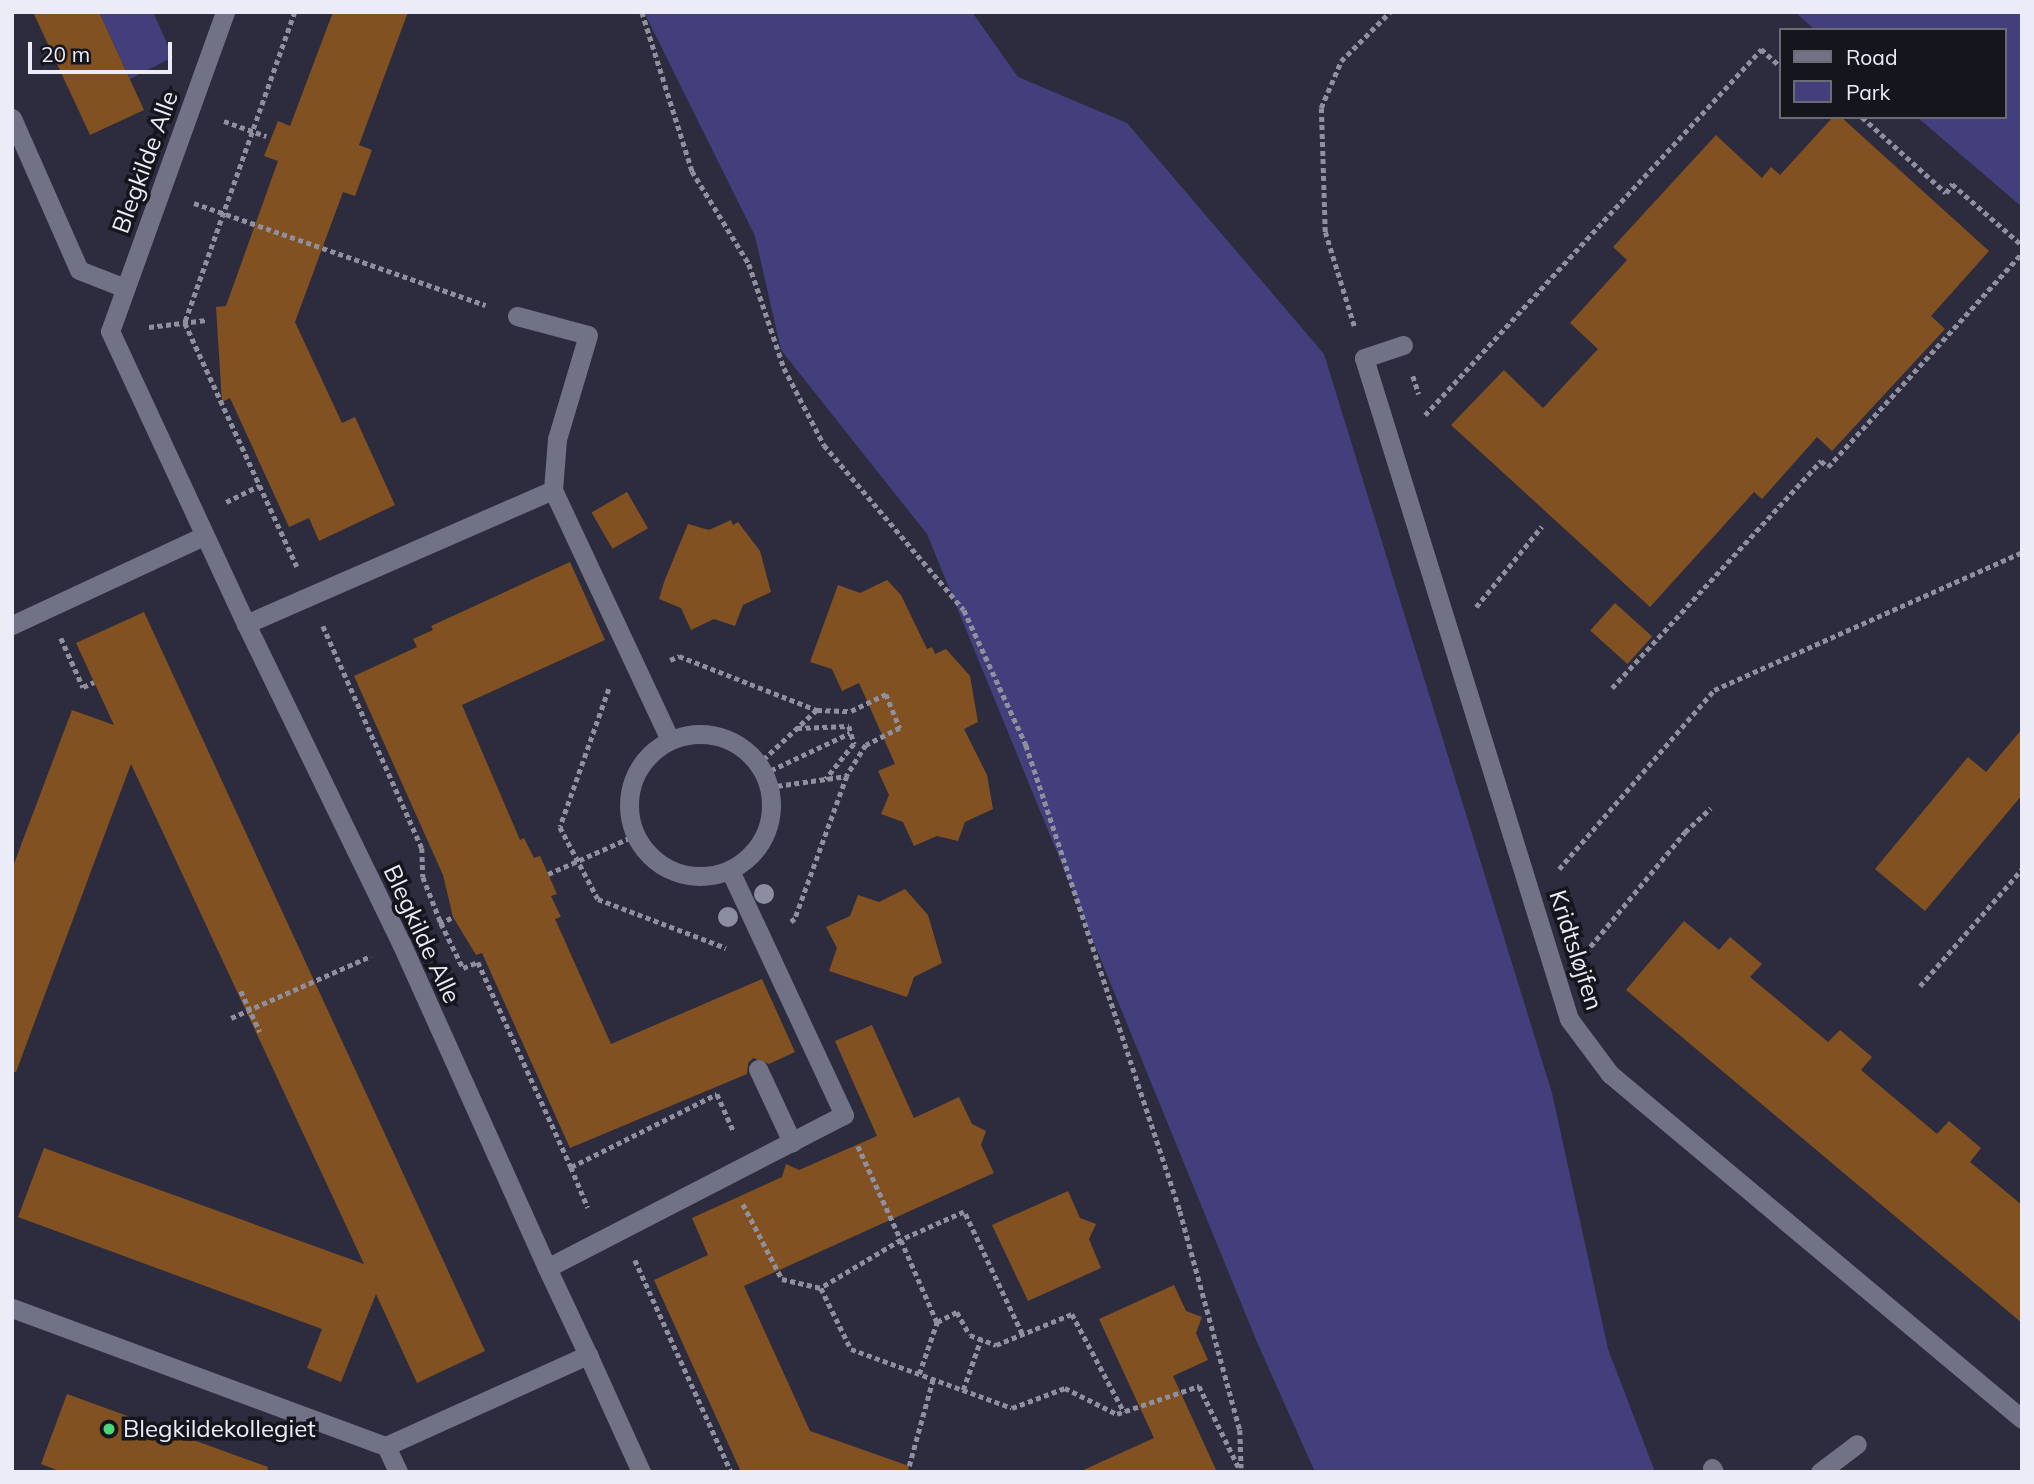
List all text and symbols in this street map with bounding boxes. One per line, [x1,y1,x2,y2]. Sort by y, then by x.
scale bar [32,28,175,72]
legend [1778,28,2006,119]
text: 20 m [41,41,90,67]
text: Road [1846,44,1897,70]
text: Park [1846,79,1890,105]
street label: Blegkilde Alle [106,87,184,237]
street label: Blegkilde Alle [377,860,467,1008]
street label: Kridtsløjfen [1543,886,1609,1014]
place label: Blegkildekollegiet [123,1415,316,1443]
marker: Blegkildekollegiet [101,1421,117,1437]

